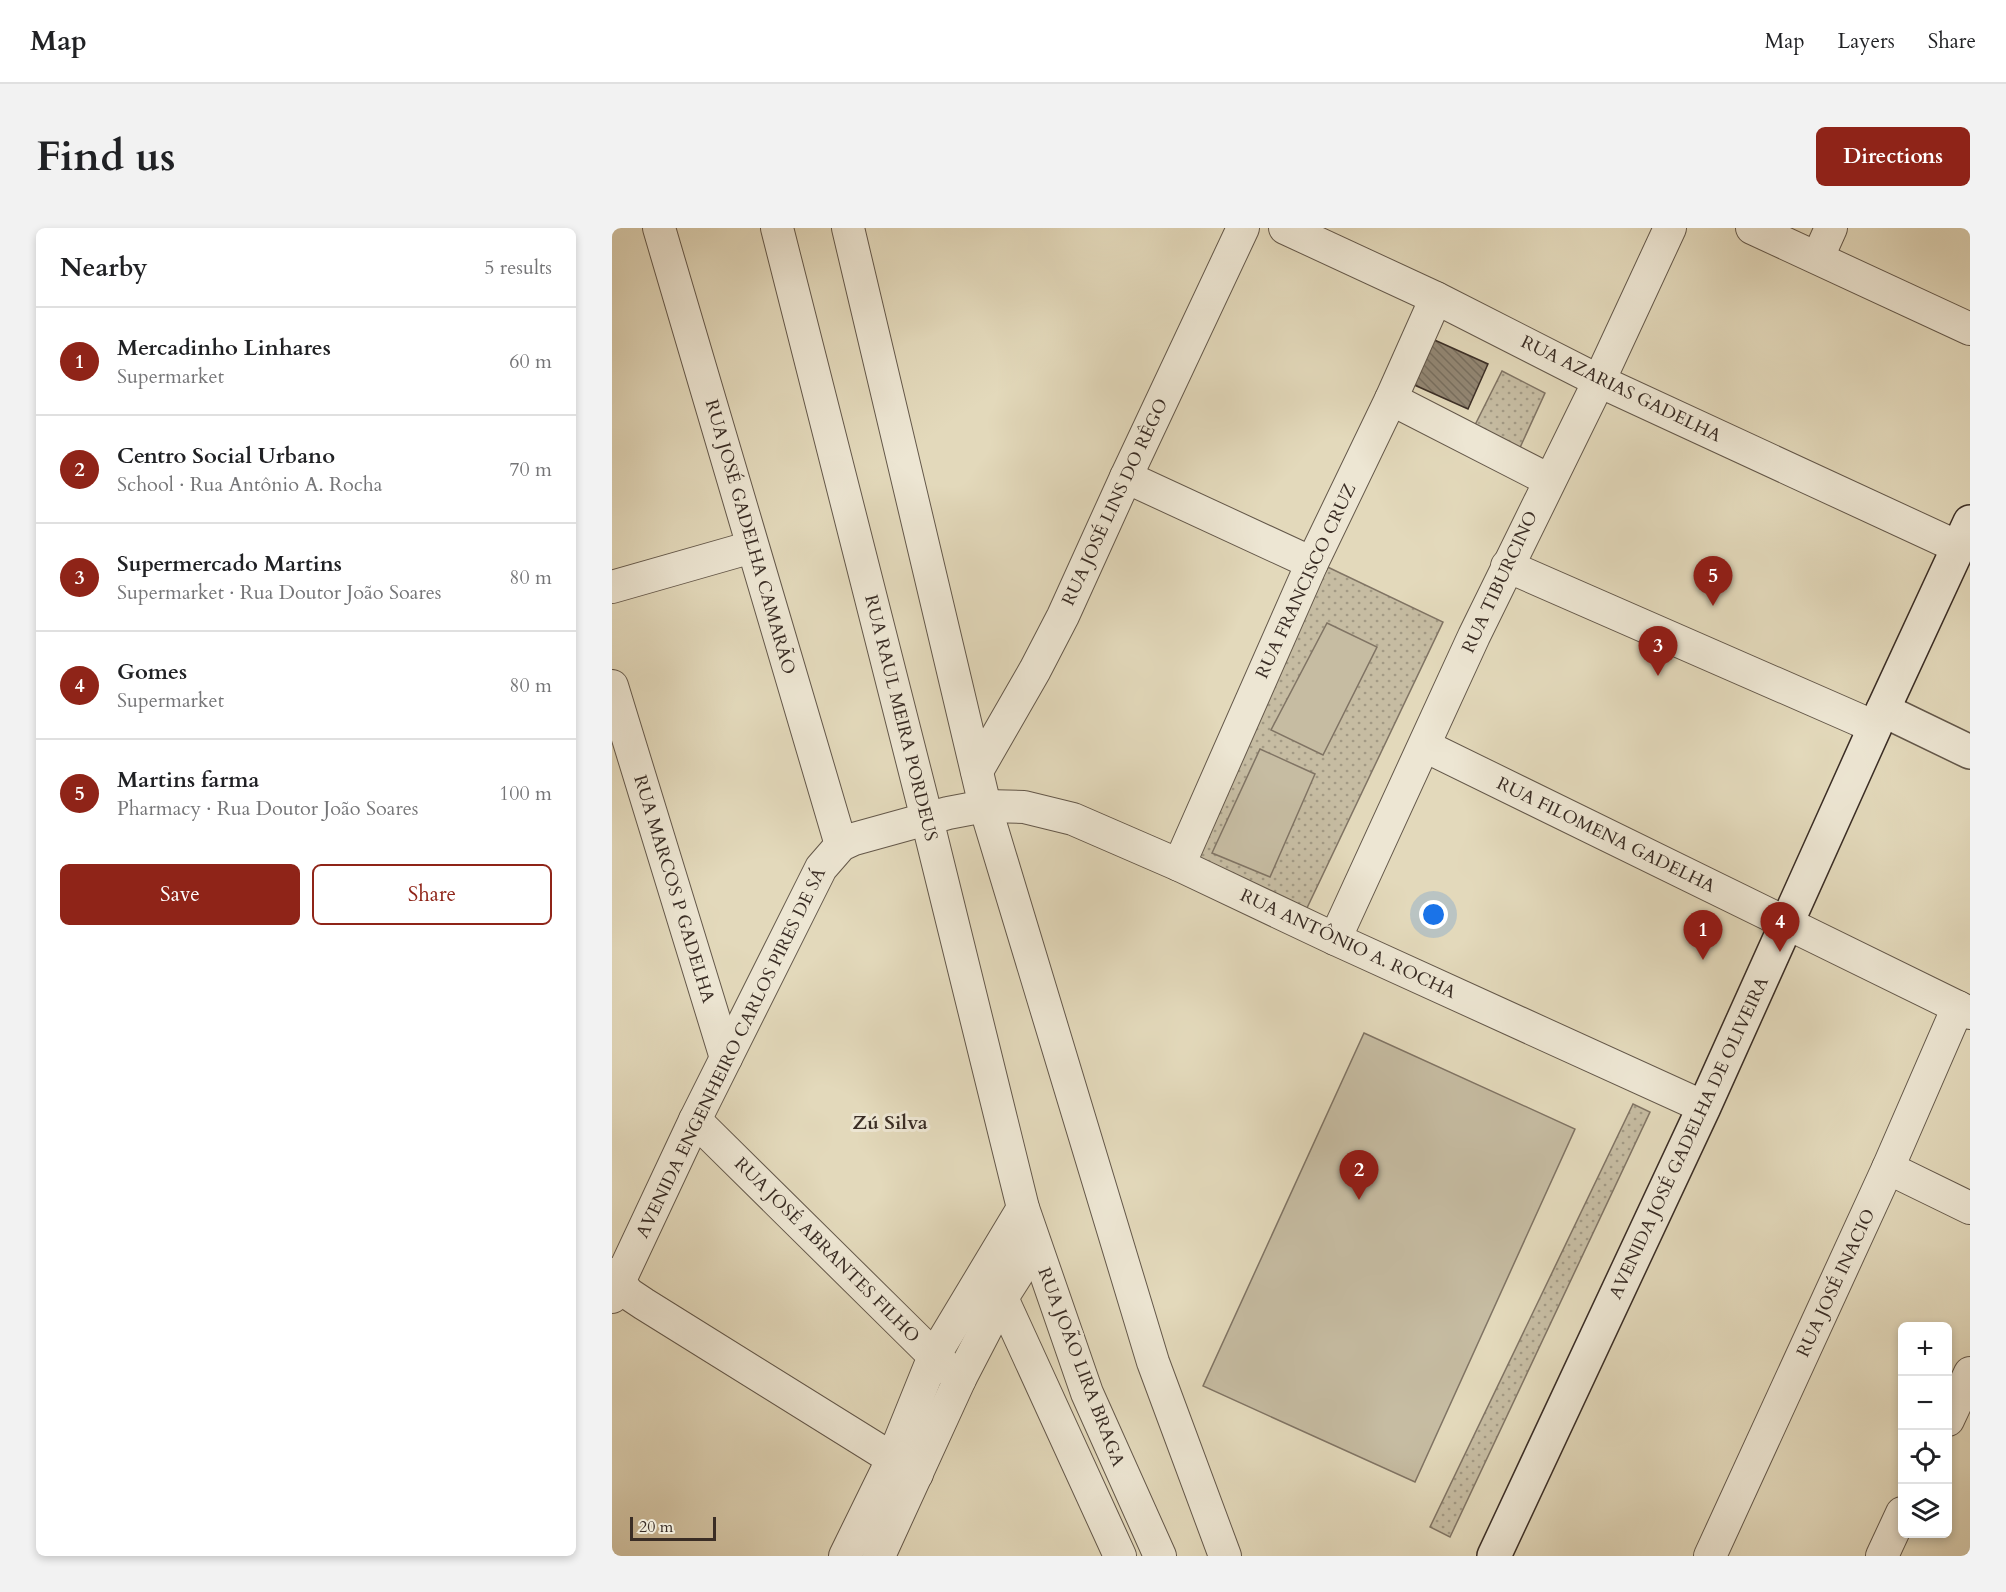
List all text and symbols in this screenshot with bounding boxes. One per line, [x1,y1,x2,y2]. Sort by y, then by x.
text: Map [30,22,87,60]
text: Map [1765,27,1805,56]
text: Layers [1838,27,1895,56]
text: Share [1928,27,1976,56]
button: Directions [1816,127,1970,186]
text: Find us [36,128,176,185]
text: Nearby [60,250,148,285]
text: 5 results [484,254,552,281]
street label: RUA AZARIAS GADELHA [1517,330,1726,449]
text: Mercadinho Linhares [117,333,331,363]
text: 1 [74,348,85,375]
text: 60 m [509,348,552,375]
text: Supermarket [117,363,224,390]
street label: RUA JOSÉ LINS DO RÊGO [1056,394,1174,610]
street label: RUA JOSÉ GADELHA CAMARÃO [699,397,801,677]
text: Centro Social Urbano [117,441,335,471]
text: 2 [74,456,85,483]
text: 70 m [509,456,552,483]
text: School · Rua Antônio A. Rocha [117,471,382,498]
street label: RUA FRANCISCO CRUZ [1250,479,1362,683]
street label: RUA TIBURCINO [1456,507,1544,657]
text: Supermercado Martins [117,549,342,579]
pin: 5 [1694,556,1732,606]
text: 3 [74,564,85,591]
text: 80 m [509,564,552,591]
text: Supermarket · Rua Doutor João Soares [117,579,441,606]
street label: RUA RAUL MEIRA PORDEUS [858,592,944,844]
pin: 3 [1638,626,1678,676]
text: Gomes [117,657,187,687]
text: 4 [74,672,85,699]
text: 80 m [509,672,552,699]
text: Supermarket [117,687,224,714]
text: Martins farma [117,765,260,795]
street label: RUA FILOMENA GADELHA [1493,771,1720,899]
street label: RUA MARCOS P GADELHA [627,772,721,1006]
text: 5 [74,780,85,807]
text: 100 m [499,780,552,807]
text: Pharmacy · Rua Doutor João Soares [117,795,418,822]
street label: AVENIDA ENGENHEIRO CARLOS PIRES DE SÁ [630,863,832,1242]
button: Save [60,864,300,925]
button: Share [312,864,552,925]
street label: RUA ANTÔNIO A. ROCHA [1236,883,1460,1005]
your location [1419,900,1448,929]
pin: 4 [1760,902,1800,952]
pin: 1 [1684,910,1722,960]
street label: AVENIDA JOSÉ GADELHA DE OLIVEIRA [1603,973,1775,1303]
district label: Zú Silva [852,1109,928,1136]
pin: 2 [1340,1150,1378,1200]
street label: RUA JOSÉ ABRANTES FILHO [729,1152,925,1348]
street label: RUA JOSÉ INACIO [1791,1205,1881,1361]
street label: RUA JOÃO LIRA BRAGA [1031,1264,1131,1470]
map controls [1898,1322,1952,1538]
button: + [1898,1322,1952,1376]
button: − [1898,1376,1952,1430]
button: locate [1898,1430,1952,1484]
button: layers [1898,1484,1952,1538]
scale bar [630,1514,716,1542]
text: 20 m [639,1516,673,1538]

